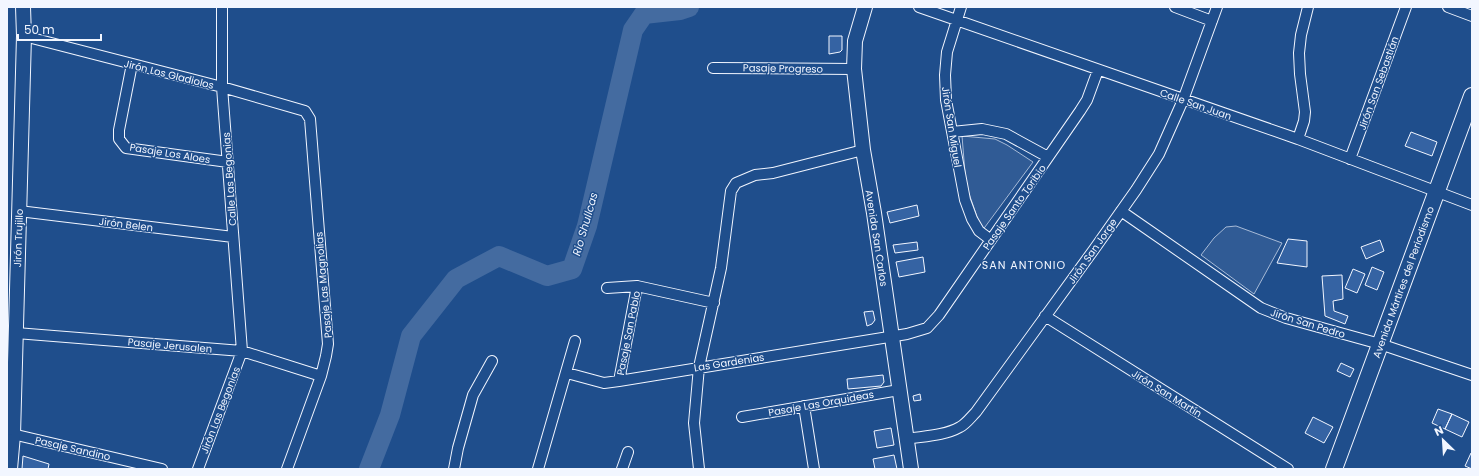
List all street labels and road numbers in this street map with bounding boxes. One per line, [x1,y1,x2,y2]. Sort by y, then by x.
street label: Jirón San Sebastián [1355,34,1402,132]
street label: Jirón Los Gladiolos [122,56,215,93]
street label: Pasaje Progreso [743,60,823,77]
street label: Calle San Juan [1158,85,1234,124]
street label: Jirón San Miguel [938,86,965,169]
street label: Calle Las Begonias [219,132,240,226]
street label: Pasaje Los Aloes [128,140,211,167]
street label: Pasaje Santo Toribio [979,162,1050,253]
street label: Avenida San Carlos [861,189,892,287]
street label: Avenida Mártires del Periodismo [1369,204,1438,360]
street label: Jirón Trujillo [10,208,27,268]
street label: Jirón Belen [98,214,154,235]
street label: Jirón San Jorge [1064,215,1121,287]
street label: Pasaje Las Magnolias [311,231,336,339]
street label: Pasaje San Pablo [613,290,644,377]
street label: Jirón San Pedro [1269,305,1347,342]
street label: Pasaje Jerusalen [127,334,213,357]
street label: Las Gardenias [693,350,765,375]
street label: Jirón Las Begonias [197,364,244,456]
street label: Jirón San Martín [1129,366,1205,421]
street label: Pasaje Las Orquideas [767,387,875,420]
street label: Pasaje Sandino [34,433,112,464]

